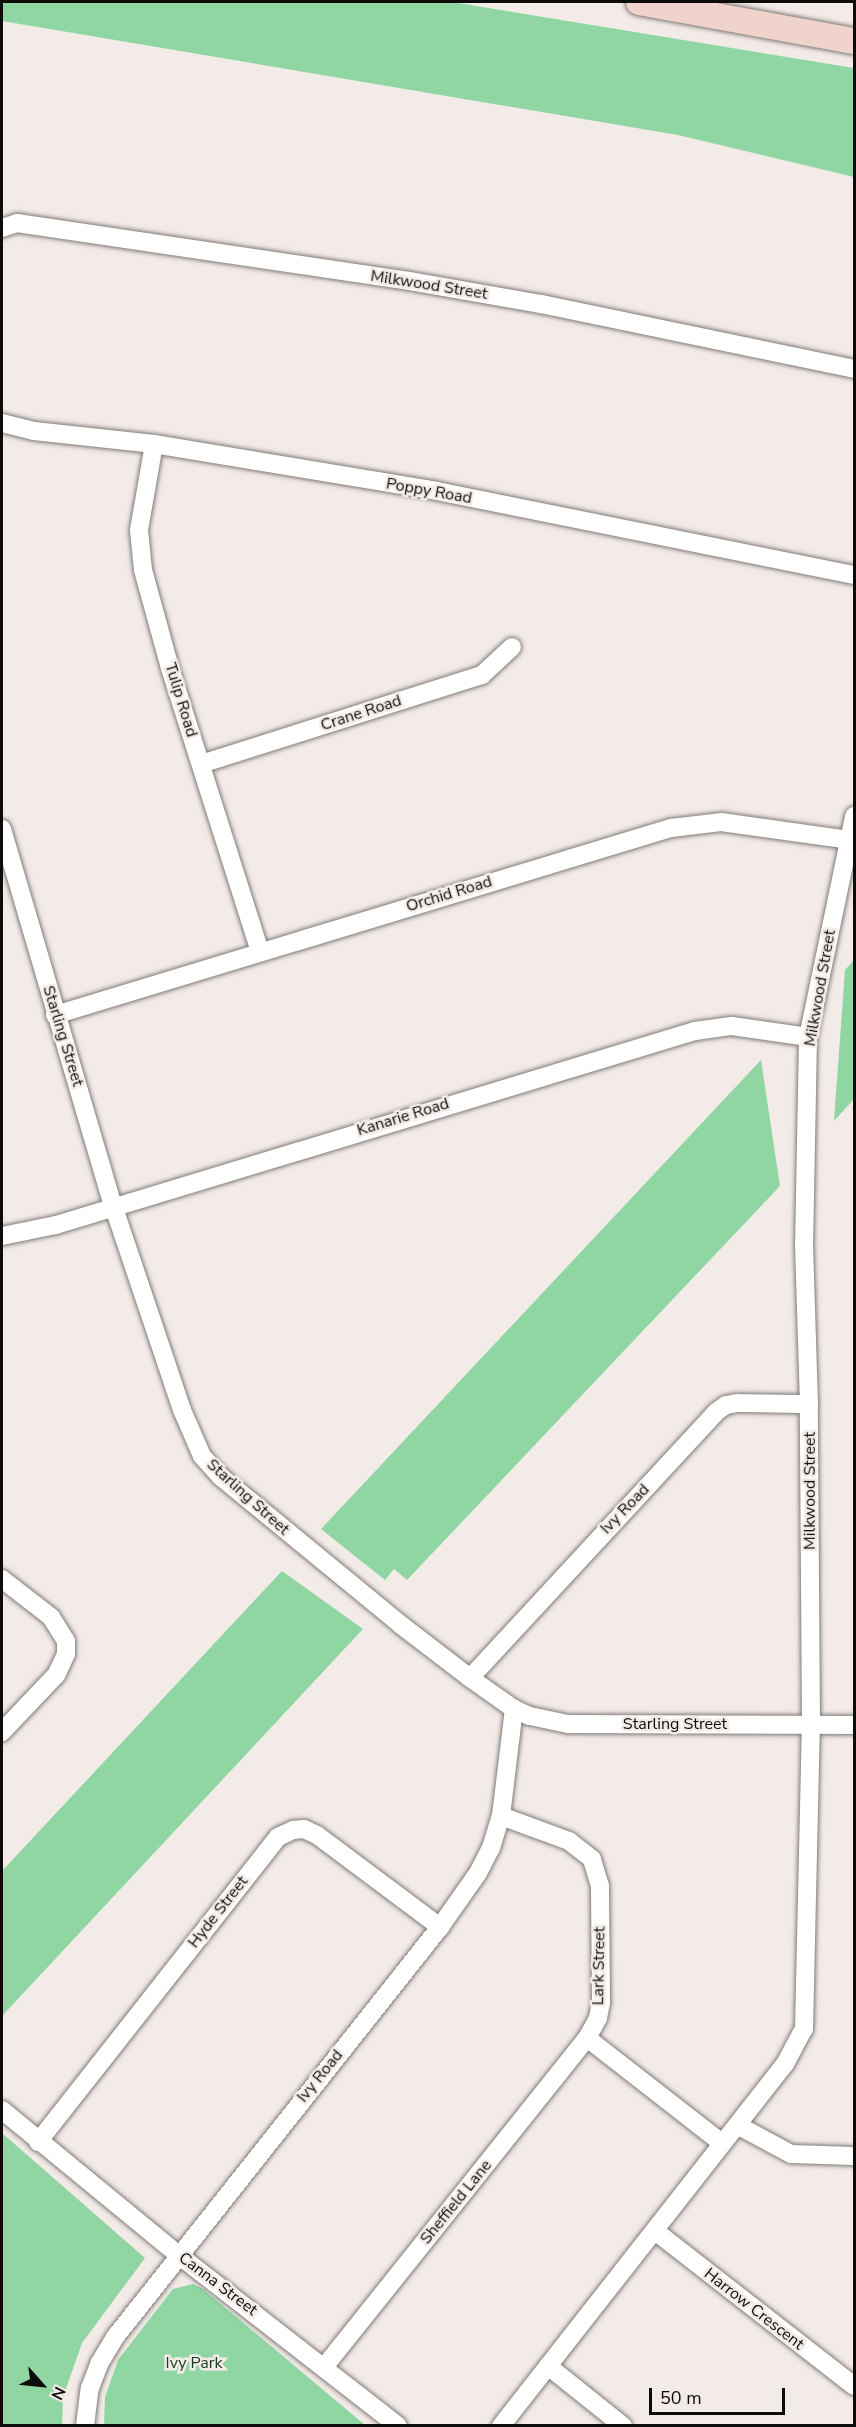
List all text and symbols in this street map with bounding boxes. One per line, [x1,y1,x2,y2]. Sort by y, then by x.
street label: Milkwood Street [369,266,489,304]
street label: Poppy Road [385,474,473,508]
street label: Tulip Road [161,661,201,739]
street label: Crane Road [318,691,404,735]
street label: Orchid Road [404,872,494,916]
street label: Milkwood Street [800,928,840,1048]
street label: Starling Street [39,983,87,1089]
street label: Kanarie Road [355,1094,451,1140]
street label: Milkwood Street [800,1432,820,1550]
street label: Starling Street [203,1455,293,1539]
street label: Ivy Road [596,1480,654,1538]
street label: Starling Street [623,1714,727,1734]
street label: Hyde Street [184,1872,252,1952]
street label: Lark Street [589,1927,609,2005]
street label: Ivy Road [293,2046,347,2106]
street label: Sheffield Lane [416,2156,496,2248]
street label: Canna Street [175,2248,261,2320]
street label: Harrow Crescent [700,2264,808,2354]
park label: Ivy Park [166,2353,222,2373]
north arrow [12,2355,72,2415]
scale bar [652,2376,788,2414]
text: N [46,2383,71,2403]
text: 50 m [660,2386,702,2410]

